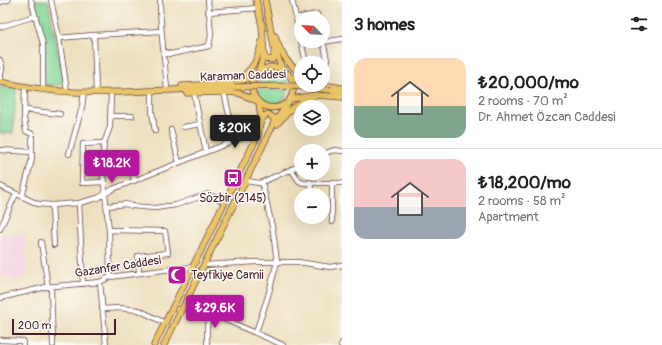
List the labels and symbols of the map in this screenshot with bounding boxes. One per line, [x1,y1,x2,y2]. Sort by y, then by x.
north arrow [294,12,330,48]
street label: Karaman Caddesi [200,67,286,85]
pin: ₺20K [211,115,259,149]
pin: ₺18.2K [79,150,145,184]
bus stop icon: Sözbir (2145) [222,167,244,189]
place label: Sözbir (2145) [199,191,267,206]
street label: Gazanfer Caddesi [74,253,162,281]
mosque icon: Teyfikiye Camii [166,264,188,286]
place label: Teyfikiye Camii [191,268,264,283]
pin: ₺29.6K [182,295,248,329]
scale bar [12,317,116,336]

